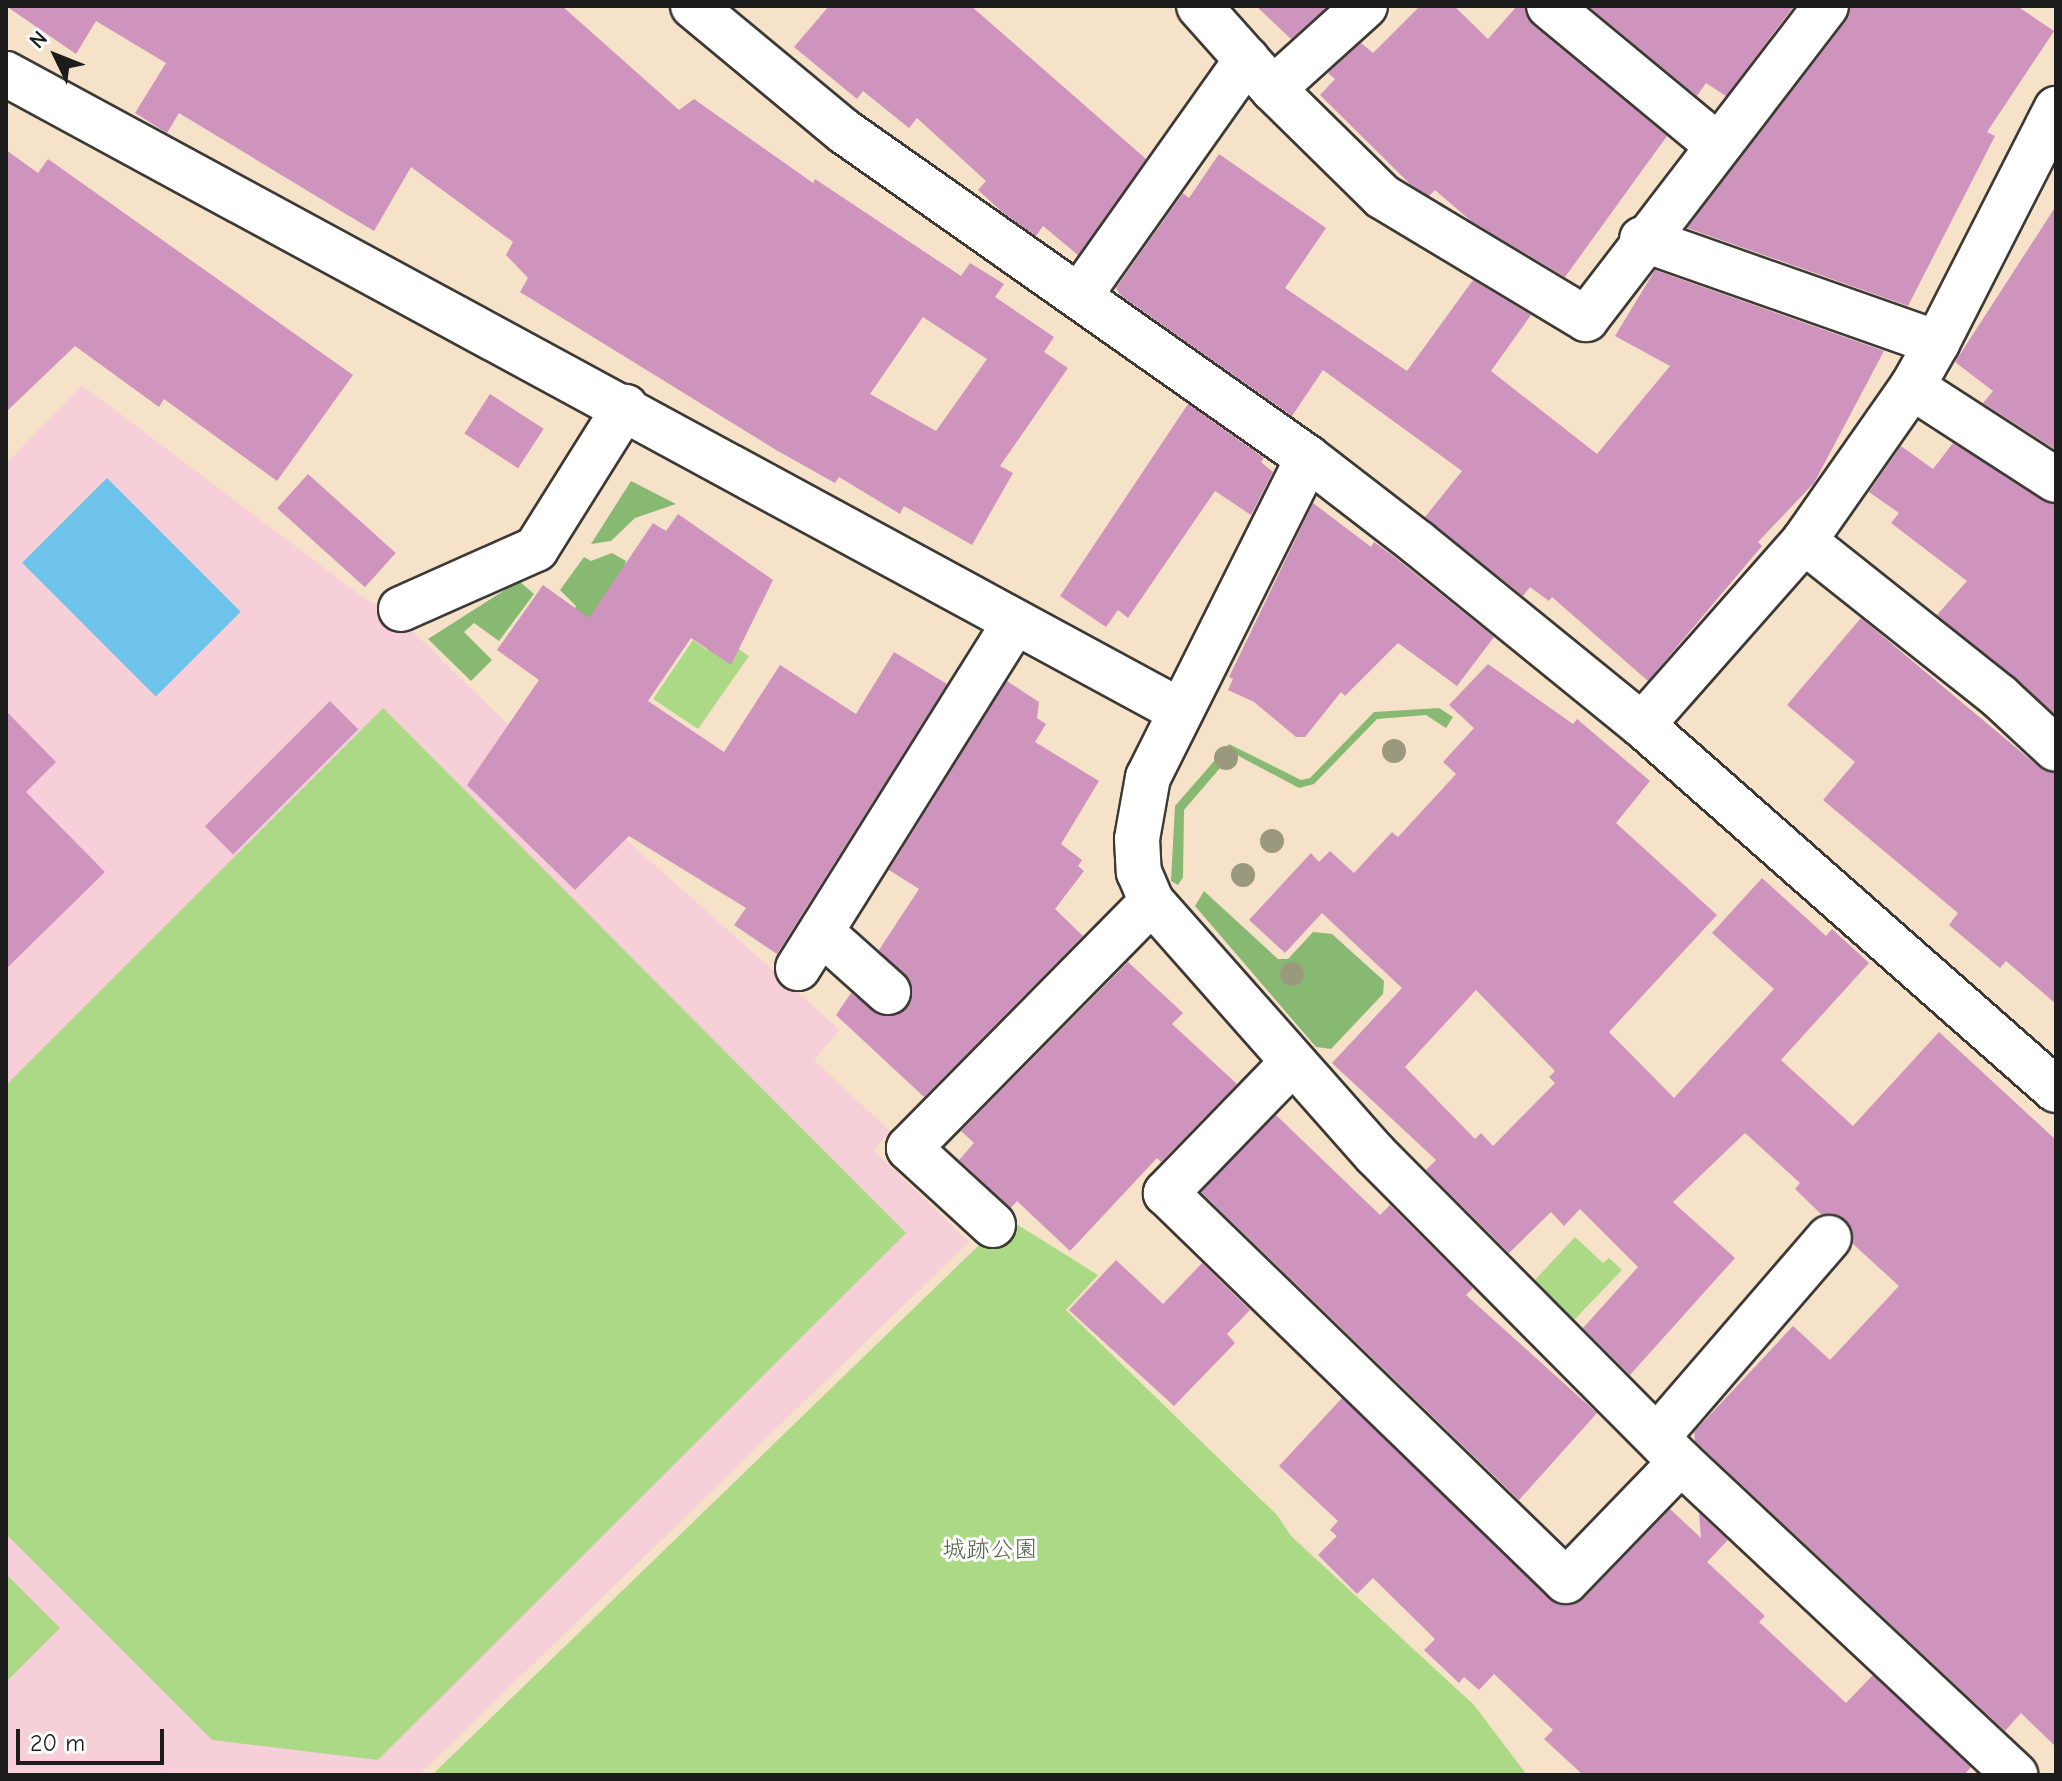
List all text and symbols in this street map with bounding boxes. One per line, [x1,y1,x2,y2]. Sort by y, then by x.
north arrow [16,16,96,96]
text: N [24,26,53,54]
park label: 城跡公園 [942,1536,1038,1564]
scale bar [20,1713,168,1763]
text: 20 m [30,1729,85,1757]

